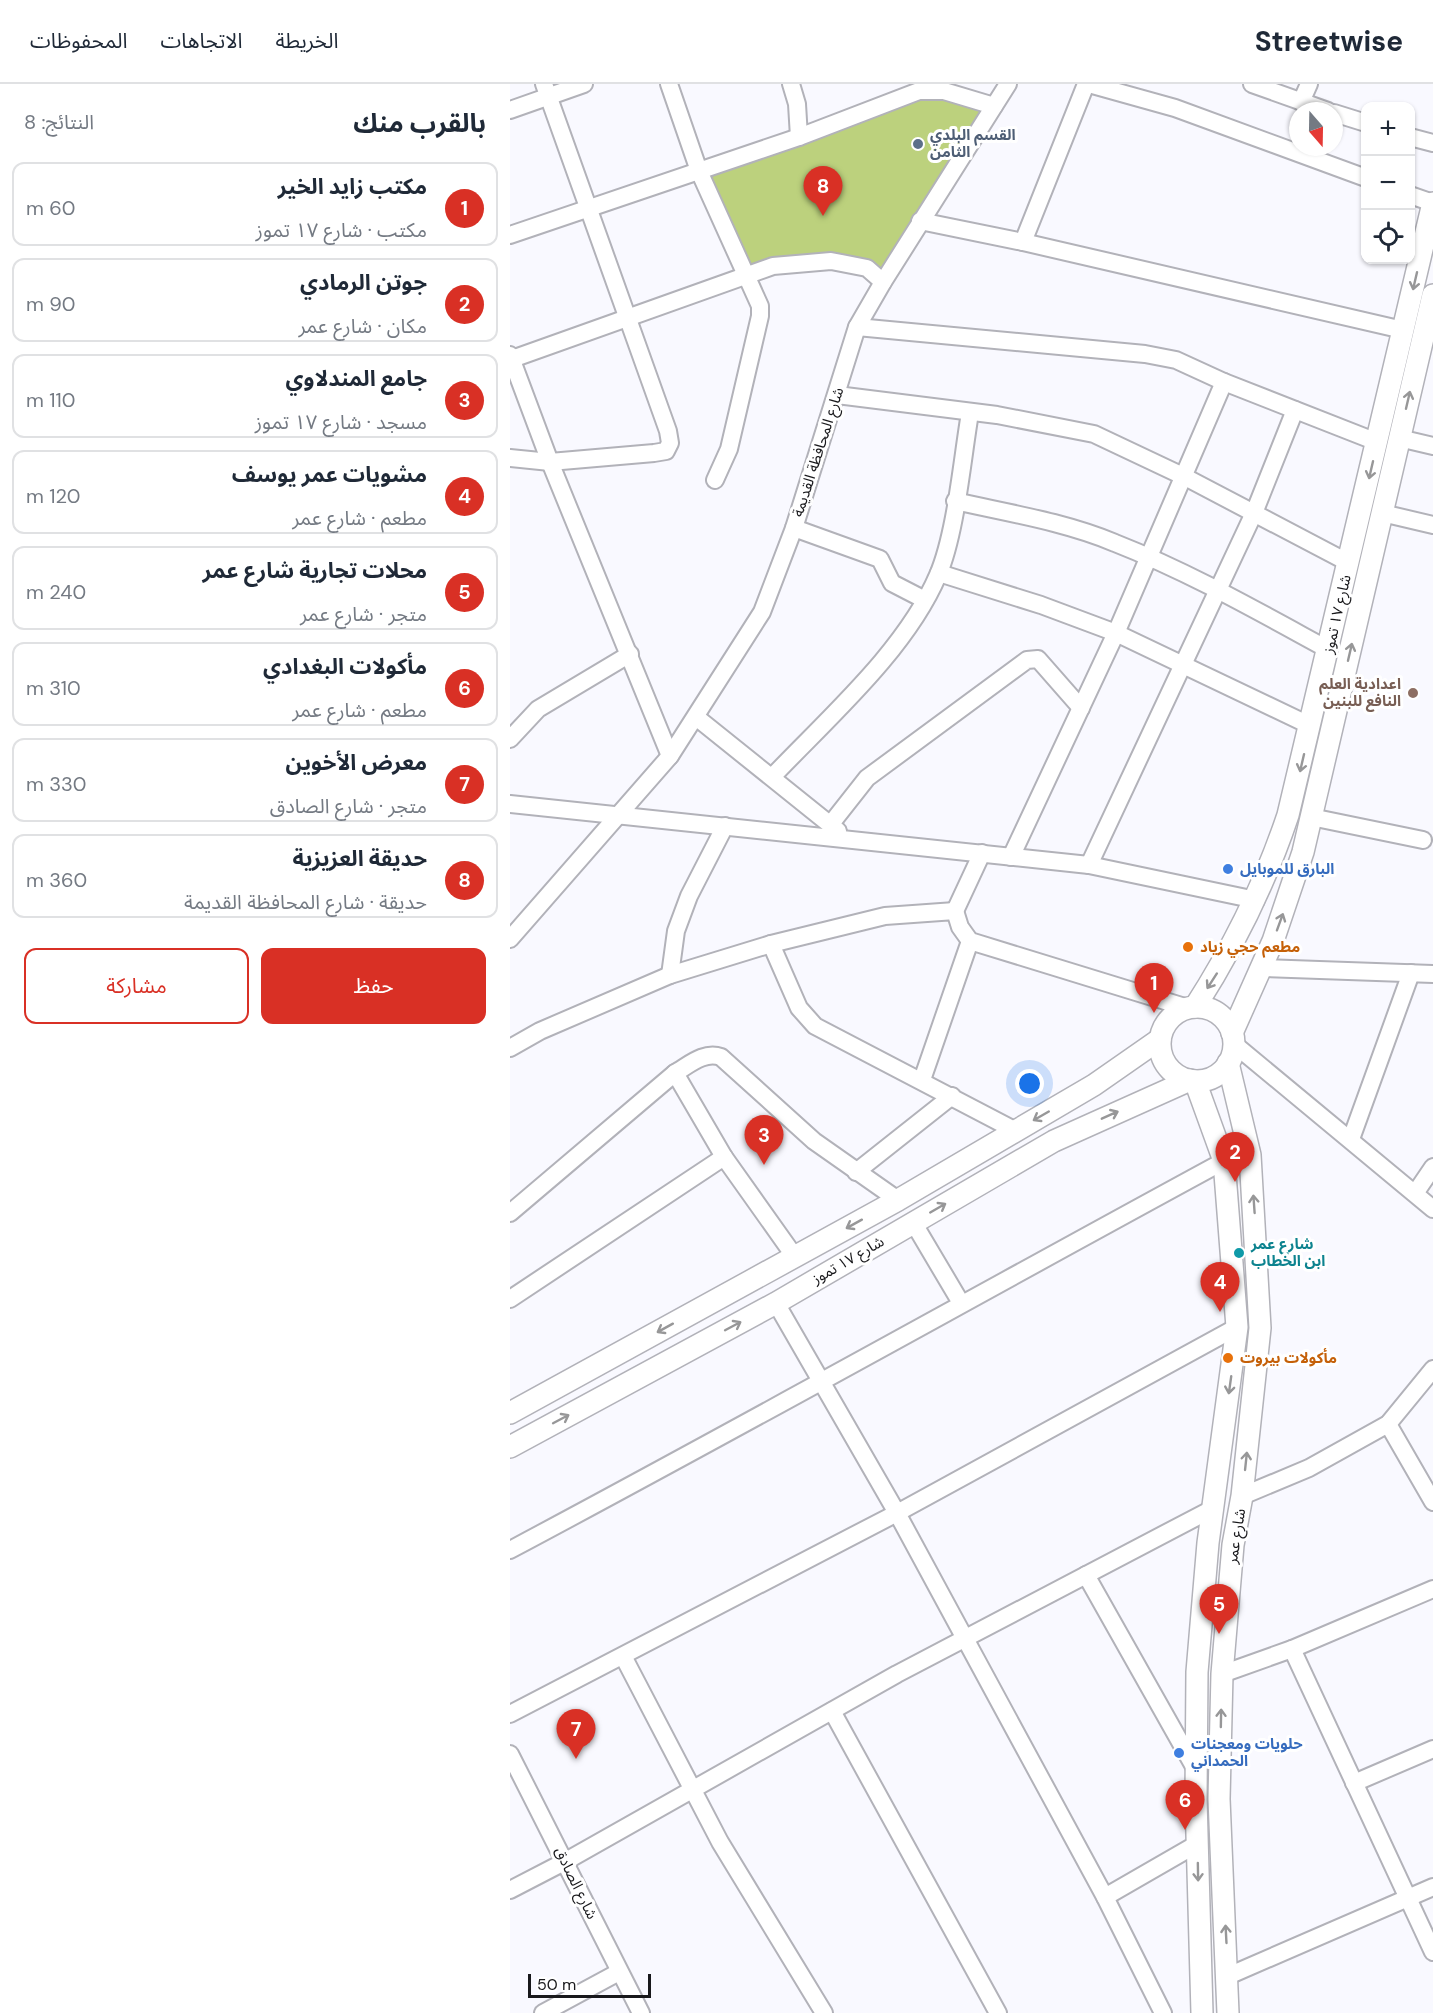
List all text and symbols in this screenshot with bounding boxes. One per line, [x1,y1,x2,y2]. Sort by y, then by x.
text: Streetwise [1255,23,1403,60]
text: المحفوظات [30,27,127,55]
text: الاتجاهات [160,27,242,55]
text: الخريطة [275,27,338,55]
north arrow [1289,102,1343,156]
map controls [1361,102,1415,264]
button: + [1361,102,1415,156]
text: بالقرب منك [353,106,486,140]
text: النتائج: 8 [24,109,94,135]
place label: القسم البلدي الثامن [930,125,1016,162]
marker: القسم البلدي الثامن [911,137,925,151]
button: − [1361,156,1415,210]
pin: 8 [804,166,842,216]
text: مكتب زايد الخير [278,172,427,201]
text: 60 m [26,195,75,221]
text: 1 [461,195,468,221]
button: locate [1361,210,1415,264]
text: مكتب · شارع ١٧ تموز [256,217,427,243]
text: جوتن الرمادي [300,268,427,297]
one-way arrow [1408,271,1420,290]
text: 90 m [26,291,75,317]
text: 2 [459,291,470,317]
text: مكان · شارع عمر [298,313,427,339]
text: جامع المندلاوي [285,364,427,393]
street label: شارع المحافظة القديمة [788,384,850,520]
text: 110 m [26,387,75,413]
text: 3 [458,387,471,413]
one-way arrow [1403,391,1415,410]
text: مسجد · شارع ١٧ تموز [255,409,427,435]
text: مشويات عمر يوسف [232,460,427,489]
one-way arrow [1364,461,1376,480]
text: 120 m [26,483,80,509]
text: 4 [458,483,471,509]
text: مطعم · شارع عمر [292,505,427,531]
text: محلات تجارية شارع عمر [203,556,427,585]
street label: شارع ١٧ تموز [1318,572,1358,657]
text: 240 m [26,579,86,605]
text: 5 [458,579,471,605]
text: متجر · شارع عمر [300,601,427,627]
one-way arrow [1344,642,1356,661]
text: مأكولات البغدادي [263,652,427,681]
place label: اعدادية العلم النافع للبنين [1319,674,1401,712]
text: 310 m [26,675,81,701]
text: 6 [458,675,471,701]
marker: اعدادية العلم النافع للبنين [1406,686,1420,700]
text: مطعم · شارع عمر [292,697,427,723]
text: معرض الأخوين [285,748,427,777]
one-way arrow [1296,753,1308,772]
text: 330 m [26,771,86,797]
text: 7 [459,771,470,797]
text: متجر · شارع الصادق [270,793,427,819]
text: حديقة العزيزية [292,844,427,873]
place label: البارق للموبايل [1240,859,1334,879]
marker: البارق للموبايل [1221,862,1235,876]
text: 360 m [26,867,87,893]
text: 8 [458,867,471,893]
text: حديقة · شارع المحافظة القديمة [184,889,427,915]
one-way arrow [1276,913,1287,932]
place label: مطعم حجي زياد [1200,937,1300,958]
marker: مطعم حجي زياد [1181,940,1195,954]
button: مشاركة [24,948,249,1024]
button: حفظ [261,948,486,1024]
pin: 1 [1134,964,1174,1013]
one-way arrow [1206,972,1219,989]
your location [1015,1069,1044,1098]
one-way arrow [1100,1109,1118,1120]
one-way arrow [1033,1111,1050,1123]
pin: 3 [744,1116,784,1165]
pin: 2 [1216,1132,1254,1182]
one-way arrow [1248,1195,1259,1215]
one-way arrow [929,1201,946,1213]
one-way arrow [846,1218,863,1230]
street label: شارع ١٧ تموز [807,1231,889,1291]
place label: شارع عمر ابن الخطاب [1250,1234,1325,1271]
marker: شارع عمر ابن الخطاب [1232,1246,1246,1260]
pin: 4 [1200,1262,1240,1312]
one-way arrow [724,1320,741,1332]
one-way arrow [656,1323,674,1334]
place label: مأكولات بيروت [1240,1348,1337,1368]
marker: مأكولات بيروت [1221,1351,1235,1365]
one-way arrow [1224,1375,1235,1395]
one-way arrow [552,1413,570,1424]
one-way arrow [1241,1452,1252,1472]
street label: شارع عمر [1222,1507,1252,1566]
pin: 5 [1200,1584,1238,1634]
one-way arrow [1215,1708,1227,1728]
pin: 7 [556,1710,596,1759]
place label: حلويات ومعجنات الحمداني [1191,1734,1303,1772]
marker: حلويات ومعجنات الحمداني [1172,1746,1186,1760]
pin: 6 [1166,1780,1204,1830]
street label: شارع الصادق [548,1844,602,1924]
one-way arrow [1192,1862,1203,1882]
one-way arrow [1220,1924,1231,1944]
scale bar [528,1971,651,1998]
text: 50 m [537,1974,576,1995]

